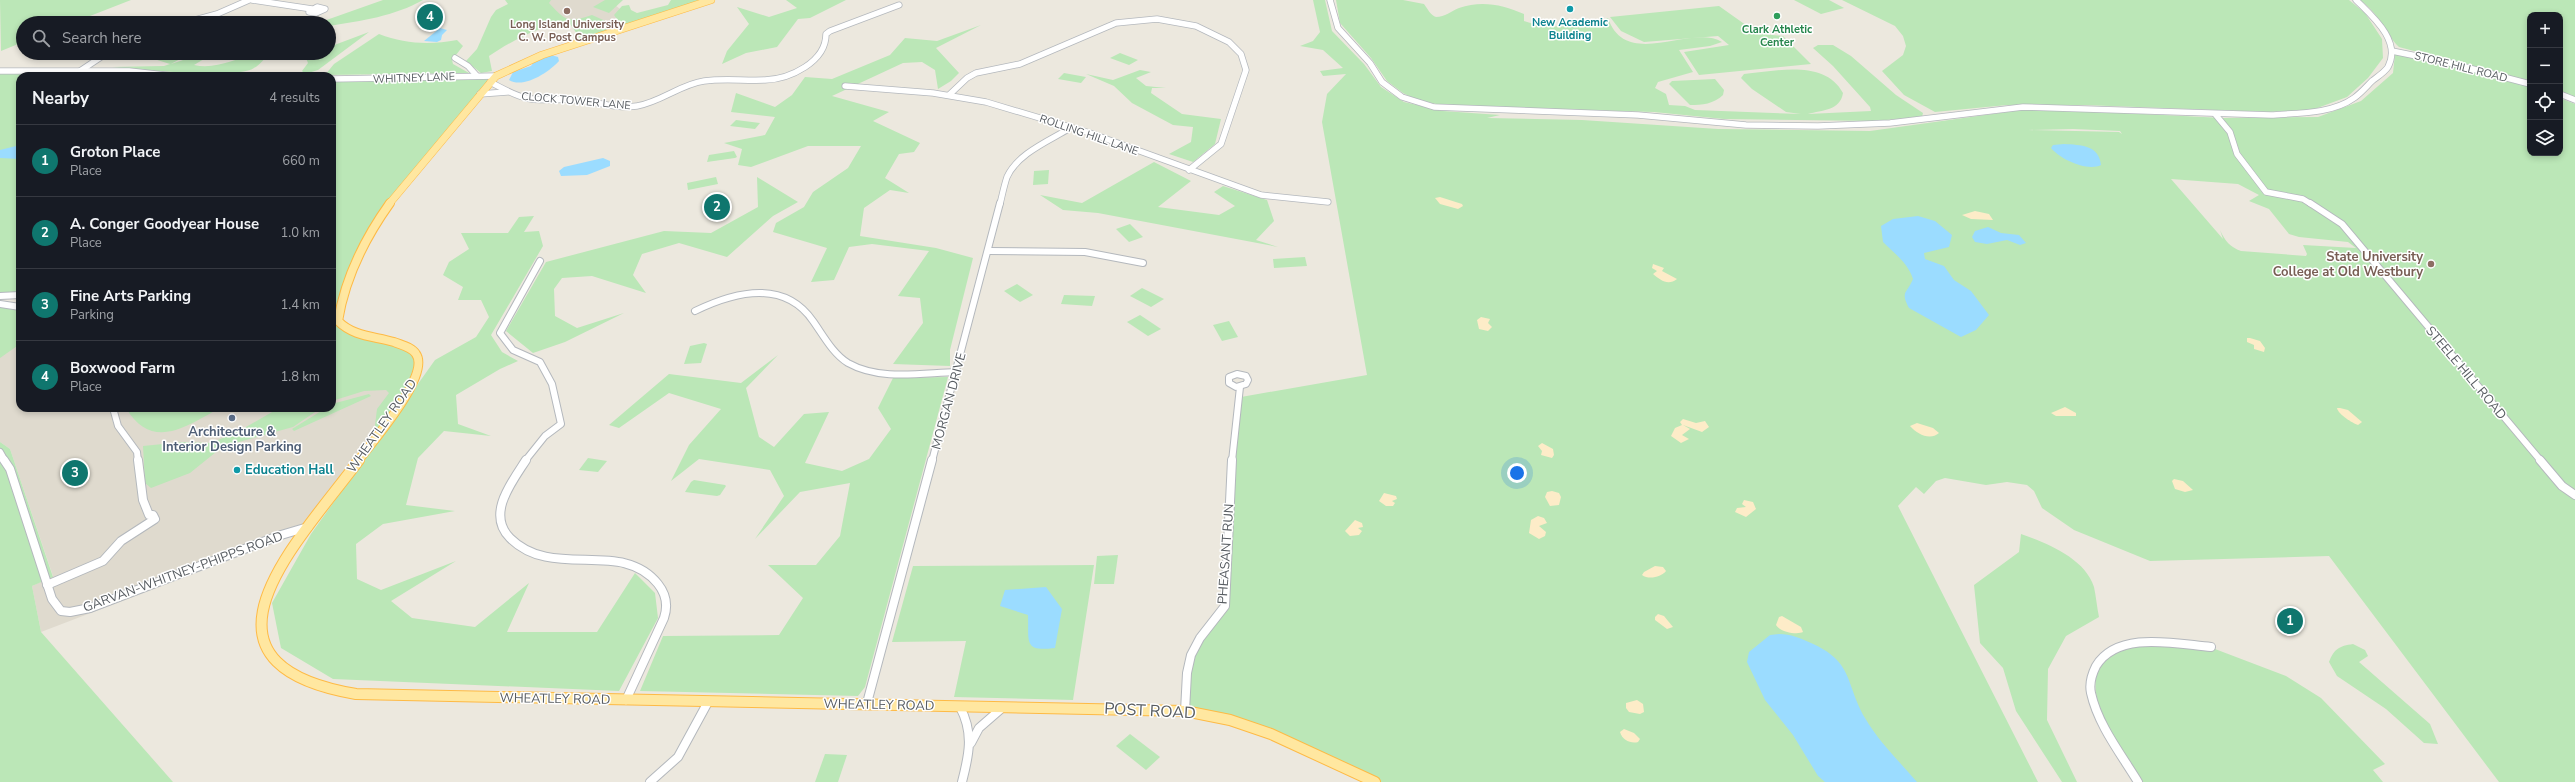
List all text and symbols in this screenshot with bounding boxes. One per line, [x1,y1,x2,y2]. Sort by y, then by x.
pin: 4 [417,2,443,32]
marker: New Academic Building [1565,4,1575,14]
marker: Long Island University C. W. Post Campus [562,6,572,16]
marker: Clark Athletic Center [1772,11,1782,21]
map controls [2527,12,2563,156]
button: + [2527,12,2563,48]
place label: New Academic Building [1532,15,1609,43]
search box [16,16,336,60]
place label: Long Island University C. W. Post Campus [510,17,624,45]
place label: Clark Athletic Center [1742,22,1813,50]
icon: search [30,27,52,49]
text: Search here [62,28,142,48]
street label: STORE HILL ROAD [2413,48,2509,86]
button: − [2527,48,2563,84]
street label: WHITNEY LANE [373,69,455,87]
button: locate [2527,84,2563,120]
text: Nearby [32,87,89,110]
text: 4 results [269,89,320,107]
street label: CLOCK TOWER LANE [521,89,631,113]
street label: ROLLING HILL LANE [1038,111,1140,159]
button: layers [2527,120,2563,156]
text: Groton Place [70,142,160,162]
text: 1 [41,152,49,170]
text: 660 m [282,152,320,170]
text: Place [70,162,102,180]
pin: 2 [704,192,730,222]
text: A. Conger Goodyear House [70,214,259,234]
text: 2 [41,224,49,242]
text: 1.0 km [280,224,320,242]
text: Place [70,234,102,252]
place label: State University College at Old Westbury [2273,248,2423,281]
marker: State University College at Old Westbury [2426,259,2436,269]
text: Fine Arts Parking [70,286,191,306]
text: 3 [41,296,49,314]
text: 1.4 km [280,296,320,314]
text: Parking [70,306,114,324]
street label: STEELE HILL ROAD [2421,322,2511,424]
street label: MORGAN DRIVE [927,350,971,452]
text: Boxwood Farm [70,358,175,378]
text: 4 [41,368,49,386]
text: 1.8 km [280,368,320,386]
street label: WHEATLEY ROAD [343,375,421,477]
text: Place [70,378,102,396]
marker: Architecture & Interior Design Parking [227,413,237,423]
place label: Architecture & Interior Design Parking [162,423,302,456]
pin: 3 [62,458,88,488]
place label: Education Hall [245,461,334,479]
your location [1507,463,1527,483]
marker: Education Hall [232,465,242,475]
street label: PHEASANT RUN [1214,503,1238,605]
street label: GARVAN-WHITNEY-PHIPPS ROAD [80,527,286,617]
pin: 1 [2277,606,2303,636]
street label: WHEATLEY ROAD [499,689,611,709]
street label: WHEATLEY ROAD [823,695,935,715]
street label: POST ROAD [1104,698,1196,724]

